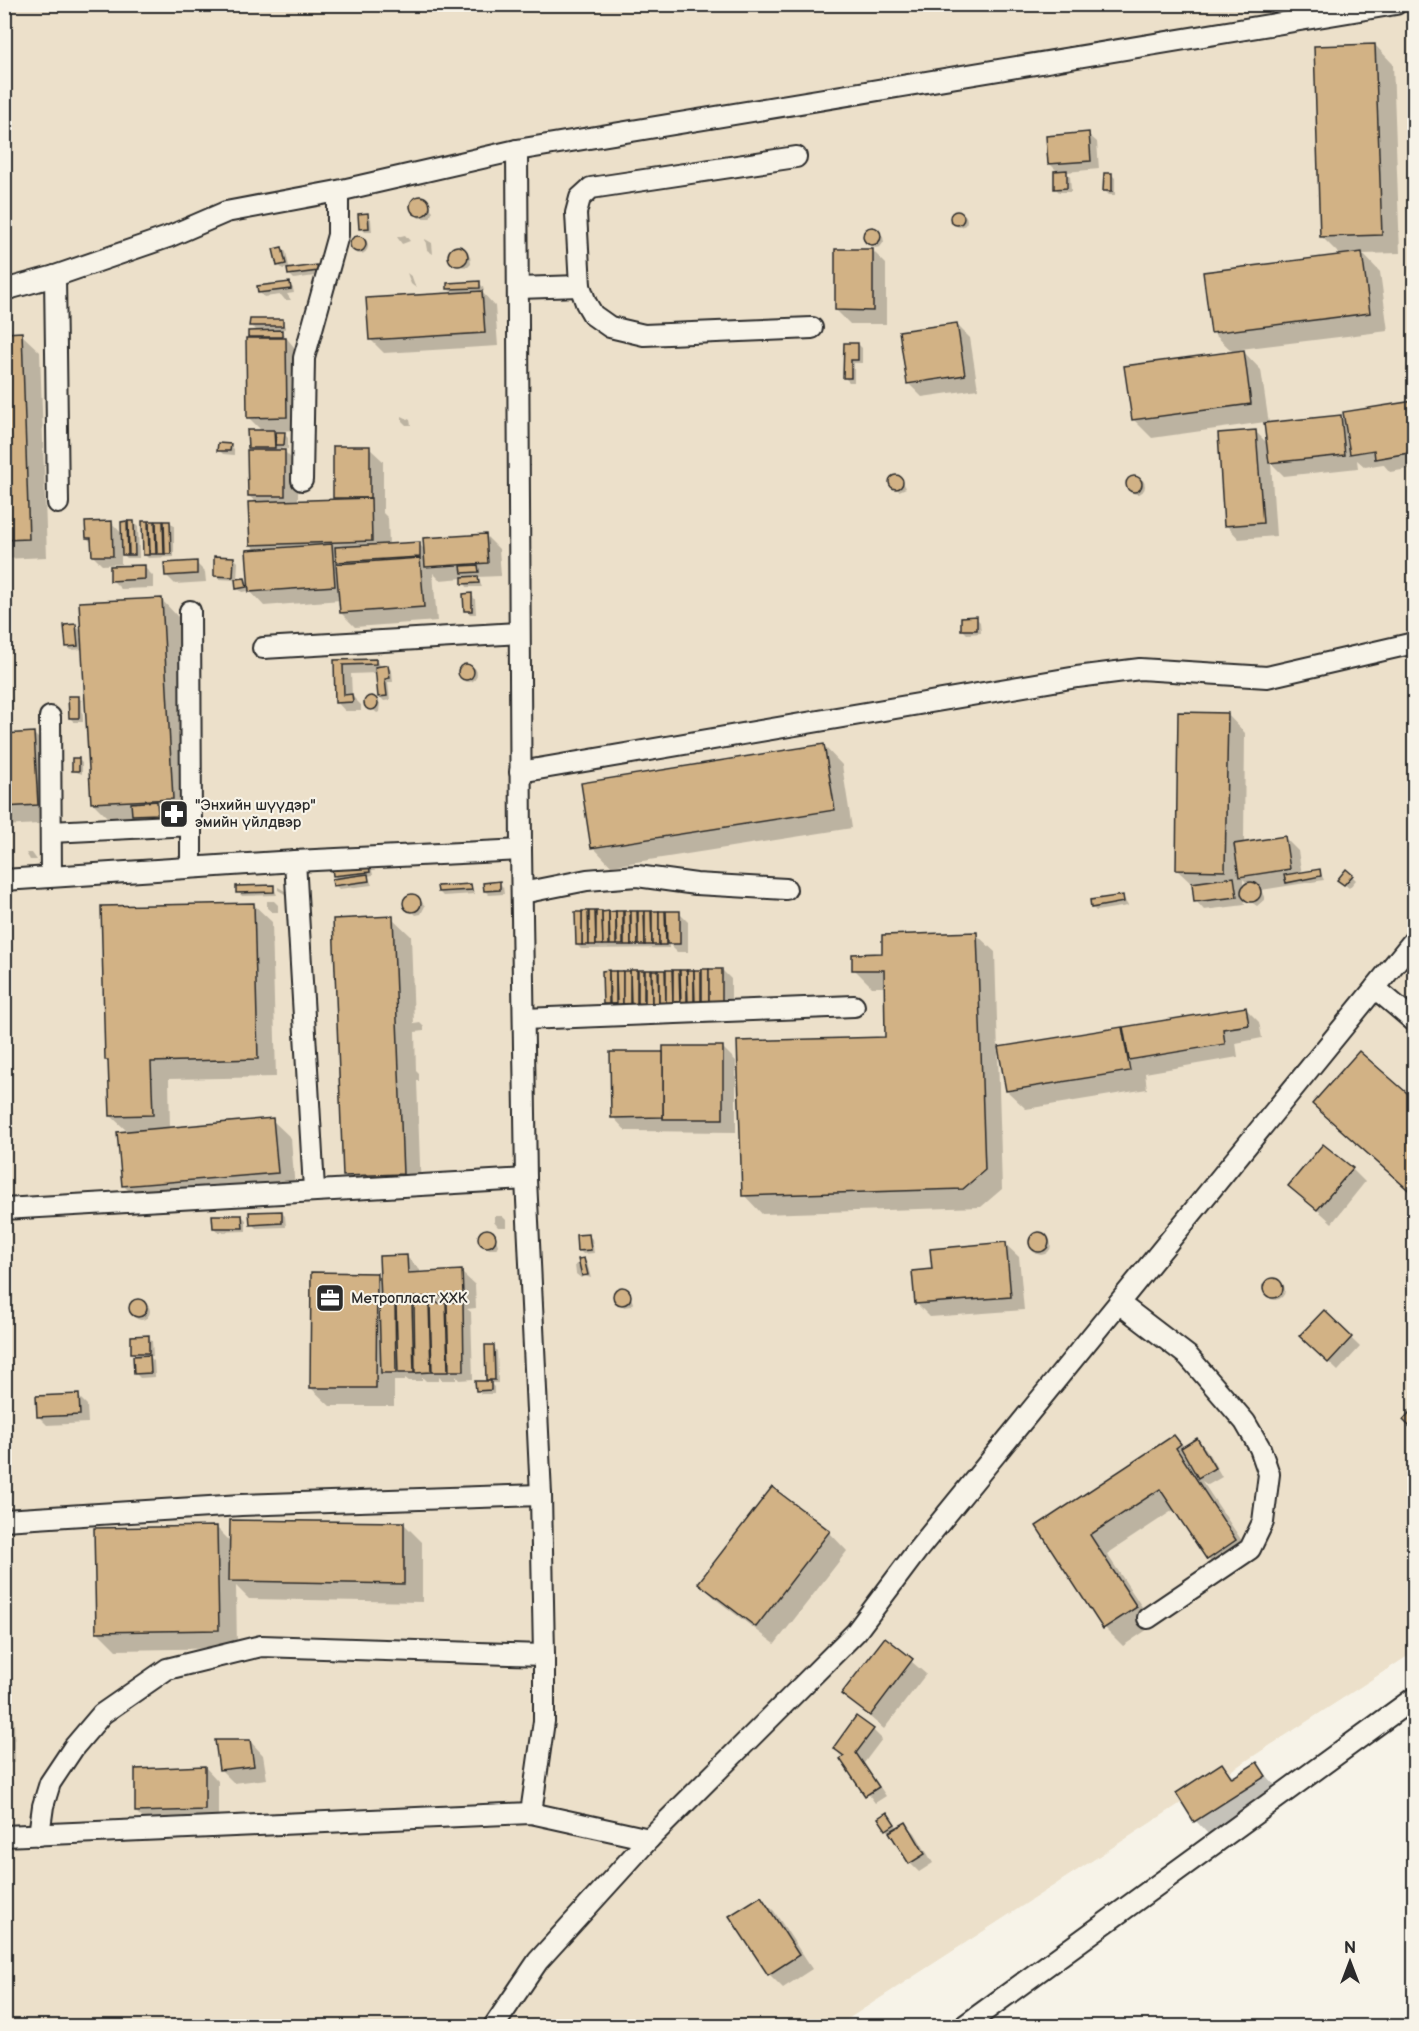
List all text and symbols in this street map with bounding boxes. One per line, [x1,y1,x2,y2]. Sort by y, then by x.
place label: "Энхийн шүүдэр" эмийн үйлдвэр [195,796,316,832]
pharmacy icon: "Энхийн шүүдэр" эмийн үйлдвэр [158,798,190,830]
office icon: Метропласт ХХК [314,1282,346,1314]
place label: Метропласт ХХК [351,1289,468,1308]
north arrow [1320,1932,1380,1992]
text: N [1344,1939,1356,1958]

